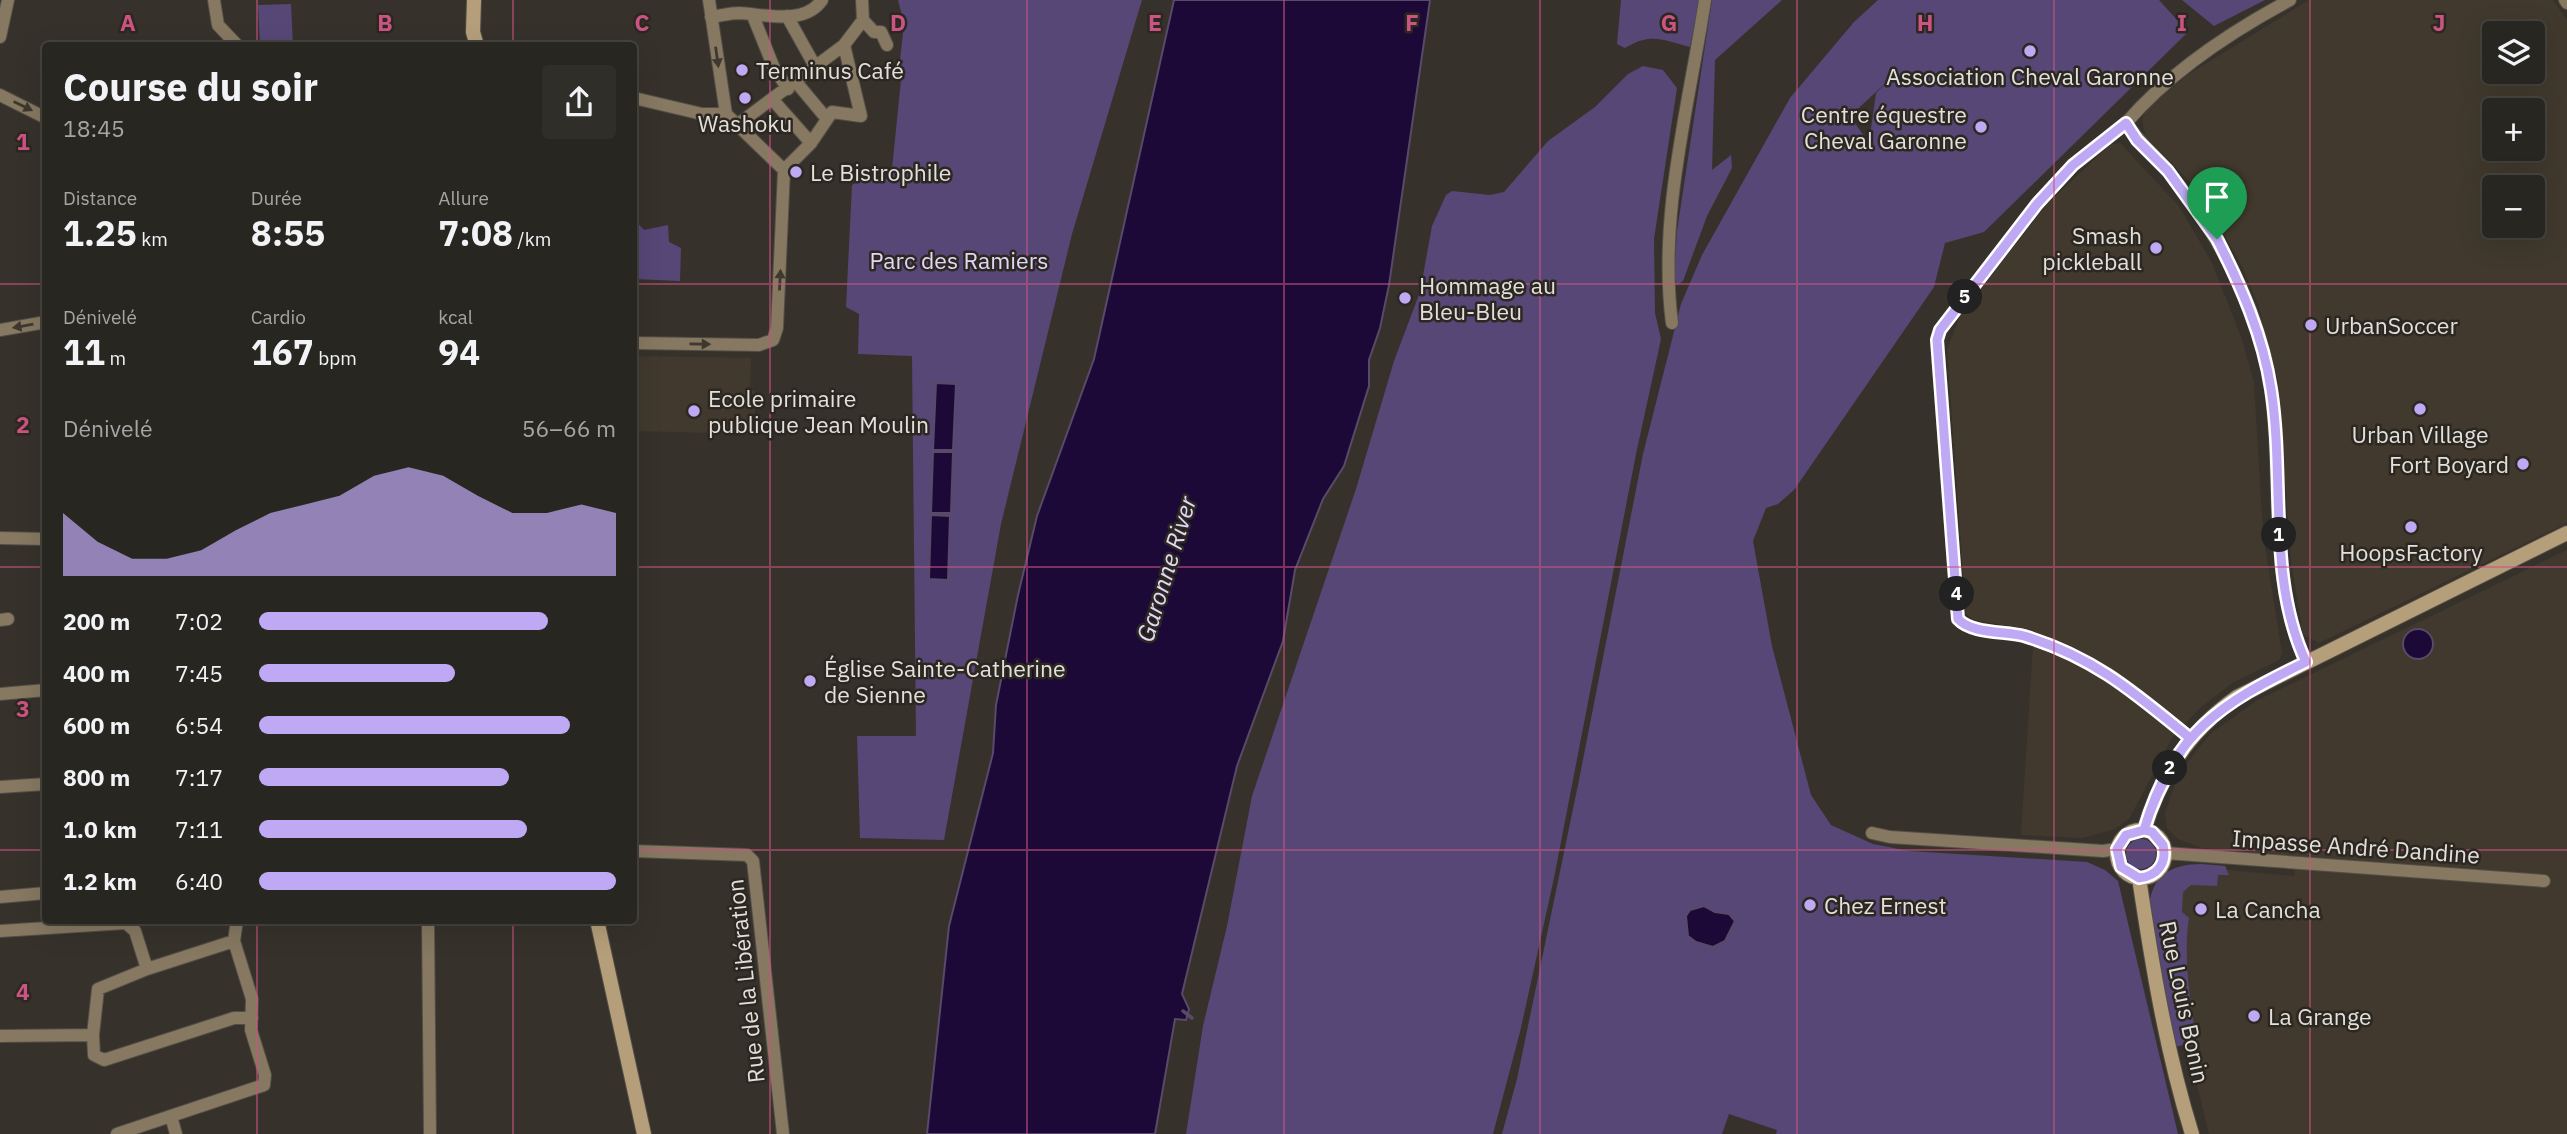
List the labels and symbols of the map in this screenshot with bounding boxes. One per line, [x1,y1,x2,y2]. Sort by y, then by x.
text: A [120,7,136,37]
text: B [377,7,393,37]
text: C [635,7,650,37]
text: D [890,7,906,37]
text: E [1148,7,1162,37]
text: F [1405,7,1419,37]
text: G [1661,7,1677,37]
text: H [1917,7,1933,37]
text: I [2177,7,2187,37]
text: J [2433,7,2445,37]
marker: Association Cheval Garonne [2022,43,2038,59]
one-way arrow [711,47,722,69]
place label: Terminus Café [756,55,904,85]
place label: Association Cheval Garonne [1886,61,2174,91]
marker: Terminus Café [734,62,750,78]
marker: Washoku [737,90,753,106]
place label: Centre équestre Cheval Garonne [1801,99,1967,155]
one-way arrow [13,101,33,112]
place label: Washoku [698,108,792,138]
marker: Centre équestre Cheval Garonne [1973,119,1989,135]
text: 1 [16,126,30,156]
place label: Le Bistrophile [810,157,951,187]
marker: Le Bistrophile [788,164,804,180]
pin [2187,167,2247,239]
place label: Smash pickleball [2042,220,2142,276]
marker: Smash pickleball [2148,240,2164,256]
park label: Parc des Ramiers [870,245,1048,275]
one-way arrow [775,269,786,291]
place label: Hommage au Bleu-Bleu [1419,270,1556,326]
pin: 5 [1948,280,1982,314]
marker: Hommage au Bleu-Bleu [1397,290,1413,306]
place label: UrbanSoccer [2325,310,2458,340]
marker: UrbanSoccer [2303,317,2319,333]
one-way arrow [12,321,34,332]
one-way arrow [689,338,711,350]
place label: Ecole primaire publique Jean Moulin [708,383,929,439]
marker: Urban Village [2412,401,2428,417]
marker: Ecole primaire publique Jean Moulin [686,403,702,419]
text: 2 [16,409,30,439]
place label: Urban Village [2351,419,2489,449]
place label: Fort Boyard [2389,449,2509,479]
marker: Fort Boyard [2515,456,2531,472]
water label: Garonne River [1129,491,1204,646]
pin: 1 [2262,518,2296,552]
marker: HoopsFactory [2403,519,2419,535]
place label: HoopsFactory [2339,537,2483,567]
pin: 4 [1940,576,1974,612]
place label: Église Sainte-Catherine de Sienne [824,653,1066,709]
marker: Église Sainte-Catherine de Sienne [802,673,818,689]
text: 3 [16,693,30,723]
pin: 2 [2152,750,2188,786]
street label: Impasse André Dandine [2231,822,2481,870]
street label: Rue de la Libération [719,878,771,1084]
place label: Chez Ernest [1824,890,1947,920]
place label: La Cancha [2215,894,2321,924]
marker: Chez Ernest [1802,897,1818,913]
marker: La Cancha [2193,901,2209,917]
street label: Rue Louis Bonin [2153,918,2217,1086]
text: 4 [16,976,30,1006]
place label: La Grange [2268,1001,2372,1031]
marker: La Grange [2246,1008,2262,1024]

